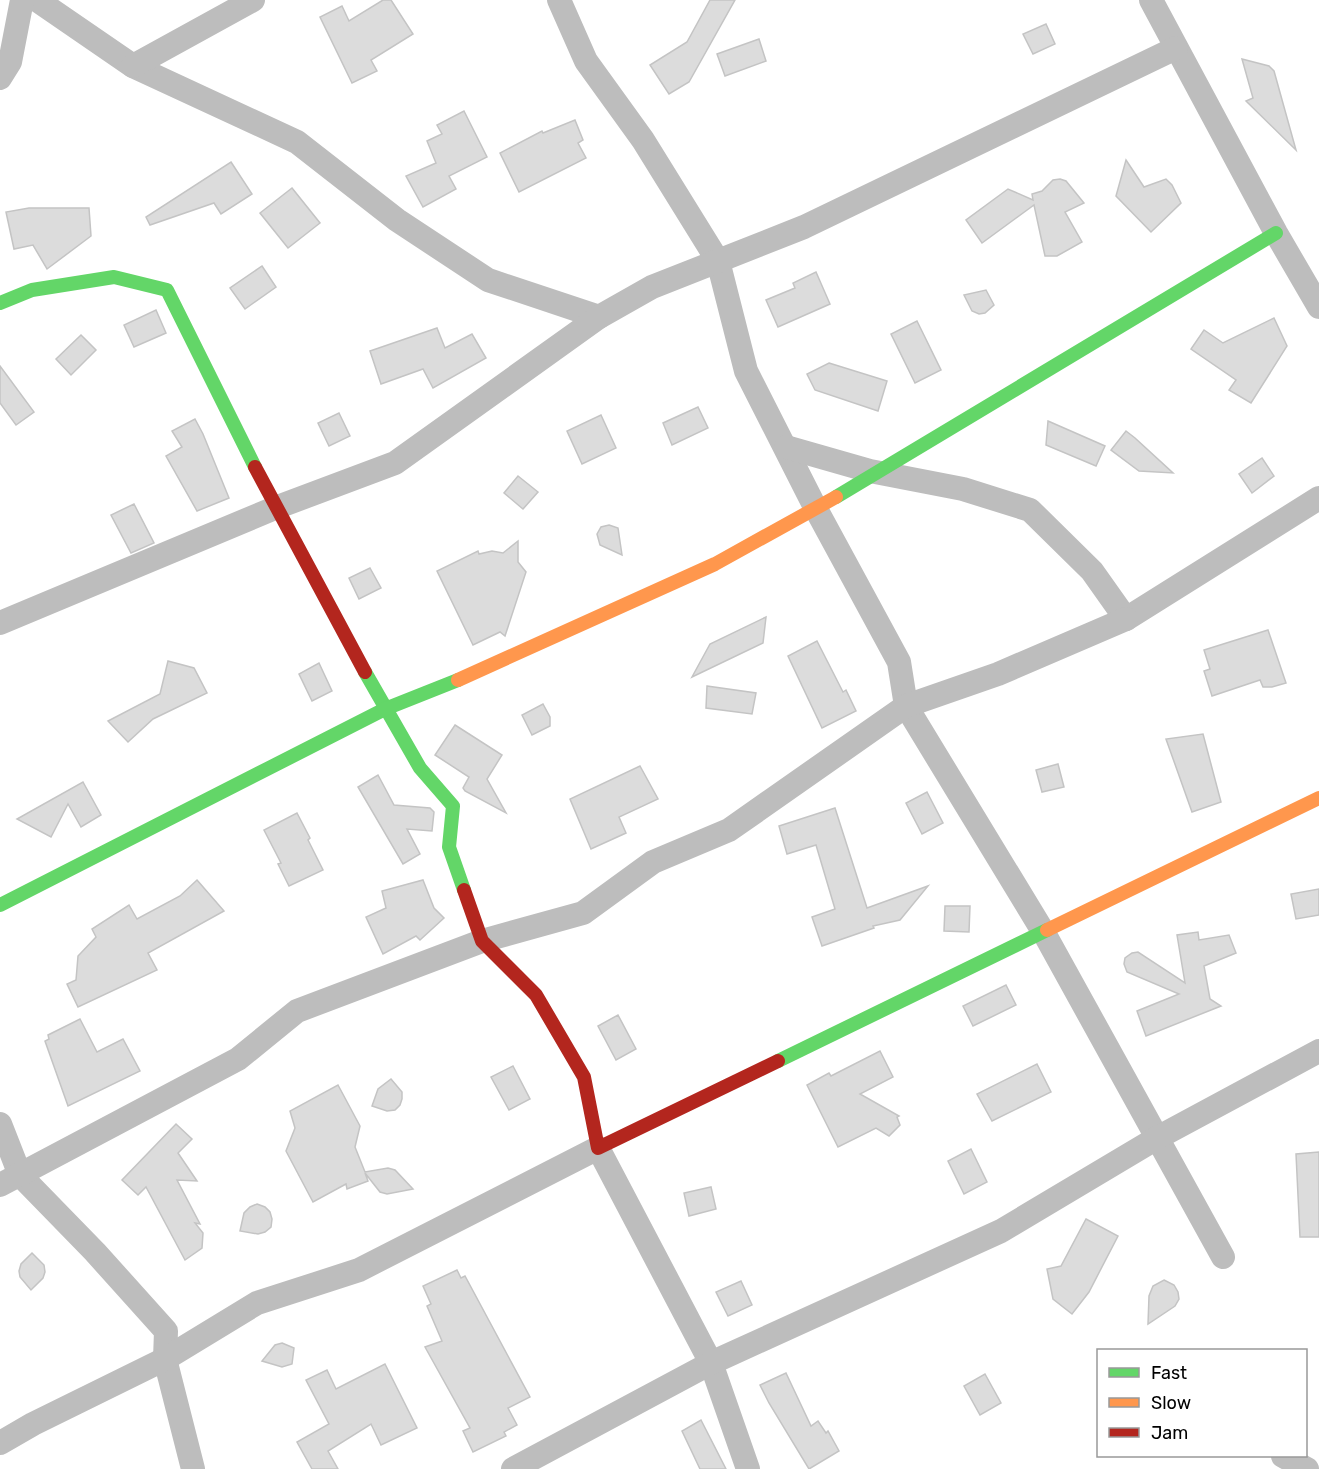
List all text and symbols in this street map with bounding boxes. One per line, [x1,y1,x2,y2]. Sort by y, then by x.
legend [1097,1349,1307,1457]
text: Fast [1151,1362,1187,1384]
text: Slow [1151,1392,1191,1414]
text: Jam [1151,1422,1188,1444]

